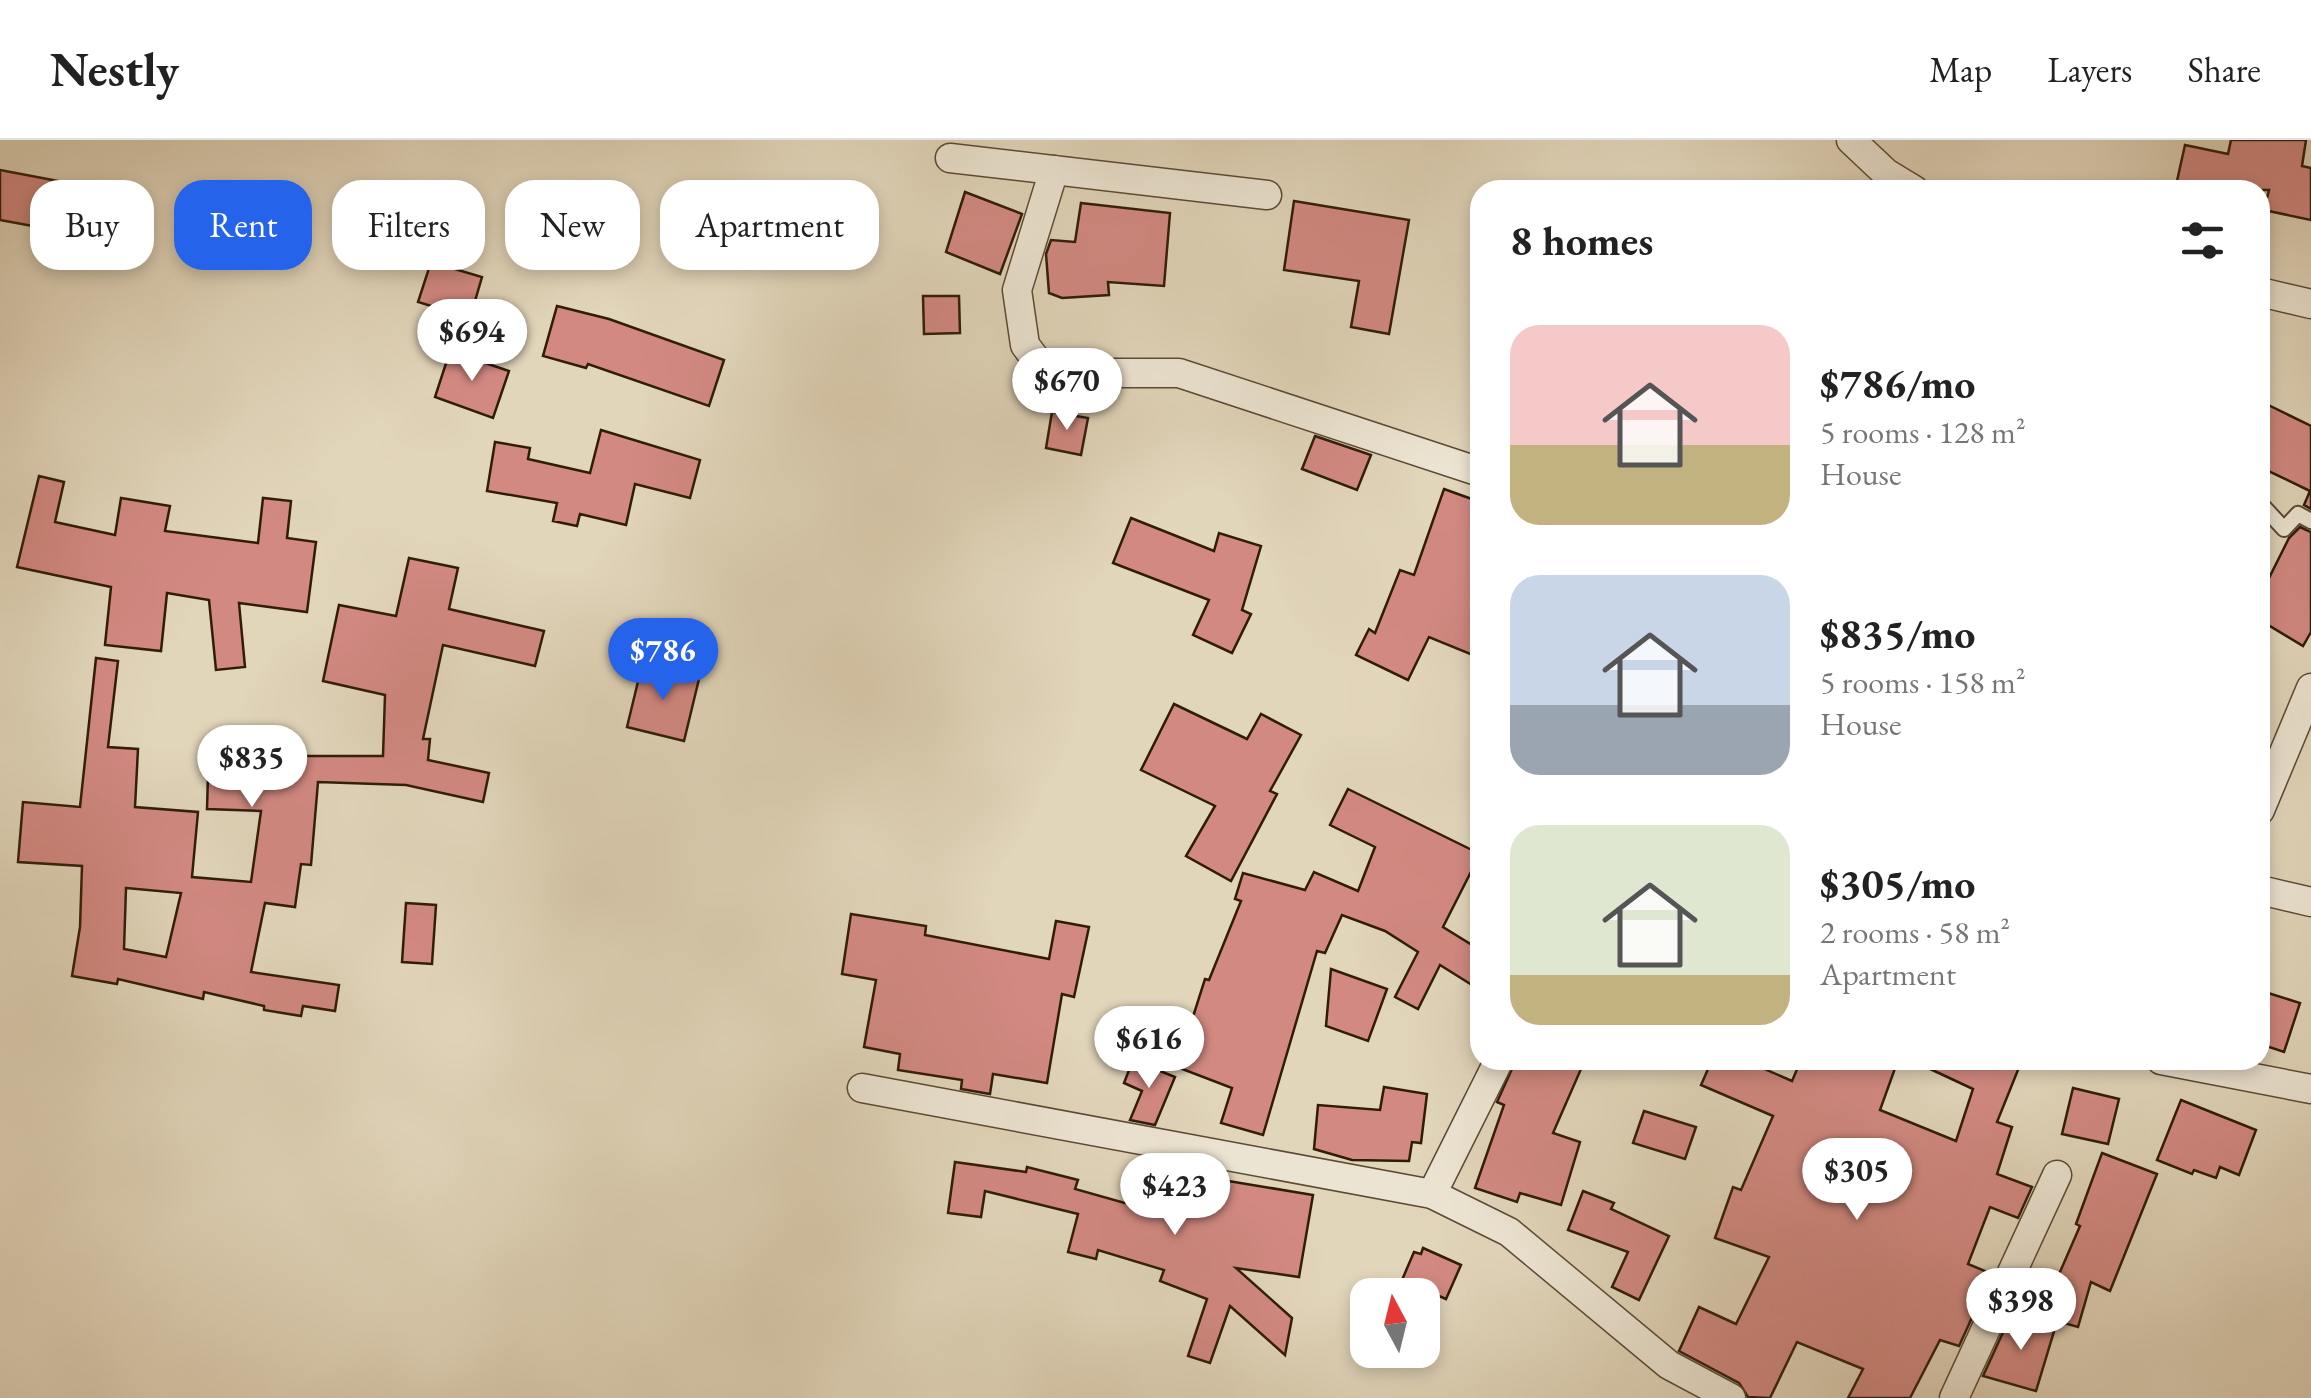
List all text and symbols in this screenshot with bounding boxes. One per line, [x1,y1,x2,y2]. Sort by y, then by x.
text: Nestly [50,38,179,100]
text: Map [1929,47,1992,92]
text: Layers [2047,47,2132,92]
text: Share [2187,47,2261,92]
chip: Buy [30,180,154,270]
chip: Rent [174,180,312,270]
chip: Filters [332,180,485,270]
chip: New [505,180,640,270]
chip: Apartment [660,180,879,270]
text: 8 homes [1510,213,1653,268]
icon: filters [2175,213,2230,268]
pin: $694 [413,299,531,384]
text: $694 [439,310,505,352]
pin: $670 [1008,348,1126,433]
text: $786/mo [1820,356,1976,411]
text: $670 [1034,359,1100,401]
icon: home [1590,365,1710,485]
text: 5 rooms · 128 m² [1820,411,2026,453]
text: House [1820,453,1901,495]
text: $835/mo [1820,606,1976,661]
icon: home [1590,615,1710,735]
pin: $786 [604,618,722,703]
text: $786 [630,629,696,671]
text: 5 rooms · 158 m² [1820,661,2026,703]
text: House [1820,703,1901,745]
pin: $835 [193,725,311,810]
text: $835 [219,736,285,778]
text: $305/mo [1820,856,1976,911]
icon: home [1590,865,1710,985]
text: 2 rooms · 58 m² [1820,911,2010,953]
text: Apartment [1820,953,1956,995]
pin: $616 [1090,1006,1208,1091]
text: $616 [1116,1017,1182,1059]
pin: $305 [1798,1138,1916,1223]
text: $305 [1824,1149,1890,1191]
pin: $423 [1116,1153,1234,1238]
text: $423 [1142,1164,1208,1206]
pin: $398 [1962,1268,2080,1353]
north arrow [1350,1278,1440,1368]
map controls [1350,1278,1440,1368]
text: $398 [1988,1279,2054,1321]

